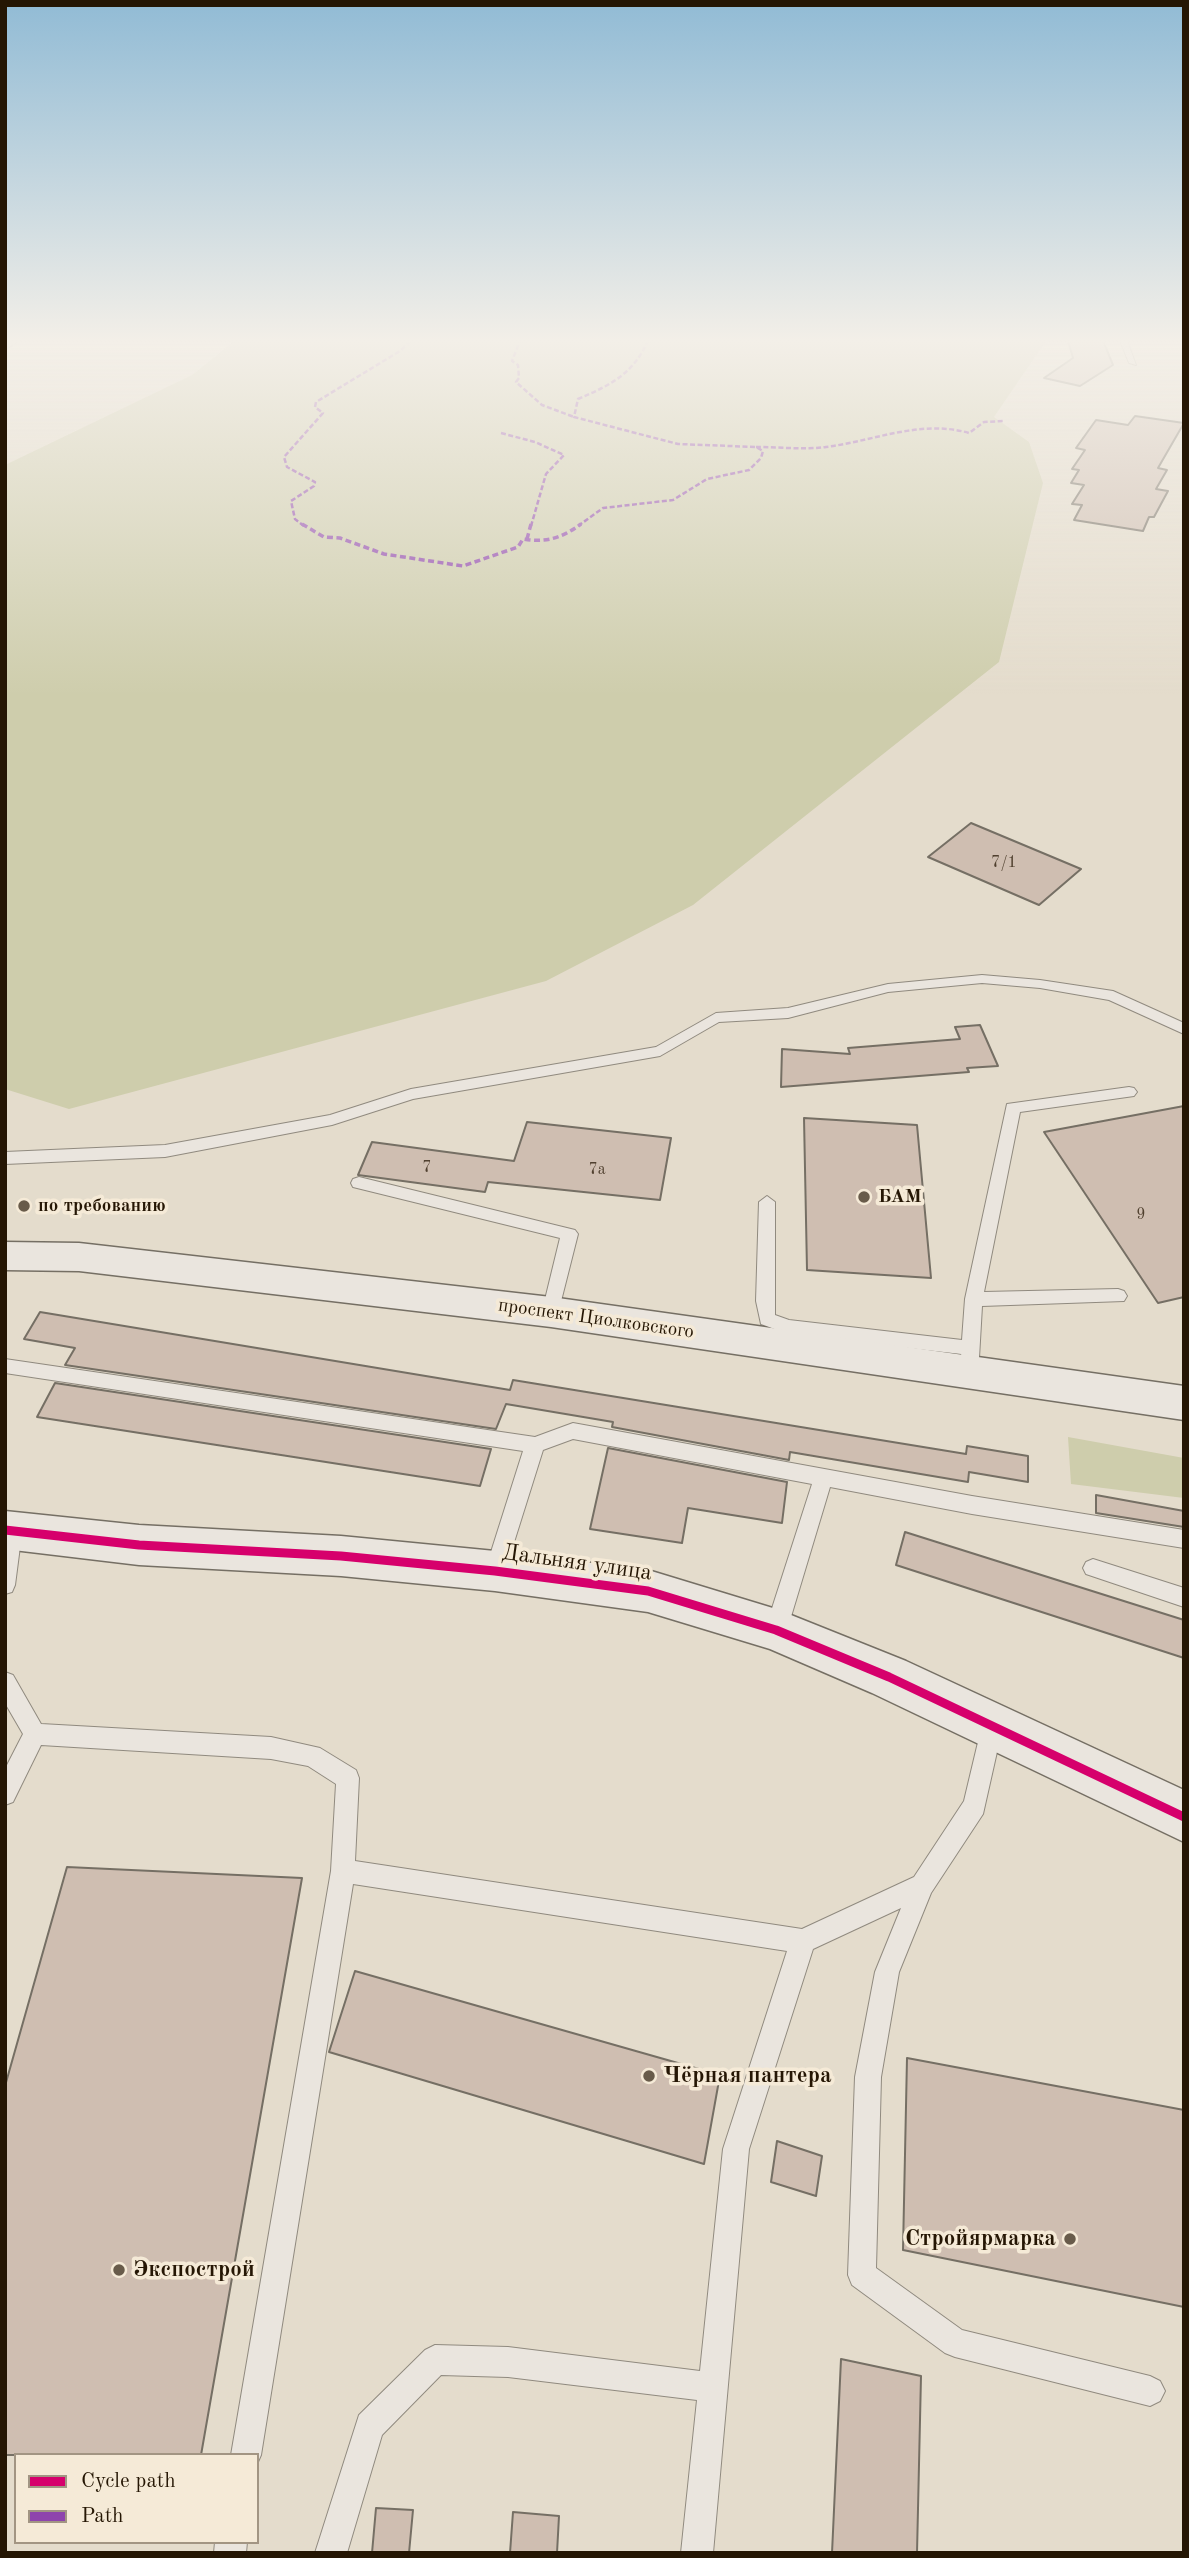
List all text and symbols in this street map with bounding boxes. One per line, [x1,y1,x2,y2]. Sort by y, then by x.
house number: 7/1 [991,853,1017,873]
house number: 7 [422,1158,432,1178]
house number: 7а [588,1160,606,1180]
place label: БАМ [878,1186,922,1208]
marker: БАМ [856,1189,872,1205]
place label: по требованию [38,1195,166,1217]
marker: по требованию [16,1198,32,1214]
house number: 9 [1136,1205,1146,1225]
street label: проспект Циолковского [497,1294,695,1344]
street label: Дальняя улица [500,1539,654,1587]
place label: Чёрная пантера [663,2062,832,2090]
marker: Чёрная пантера [641,2068,657,2084]
place label: Стройярмарка [905,2225,1056,2253]
marker: Стройярмарка [1062,2231,1078,2247]
place label: Экспострой [133,2256,255,2284]
marker: Экспострой [111,2262,127,2278]
legend [14,2453,259,2544]
text: Cycle path [81,2471,176,2492]
text: Path [81,2506,124,2527]

